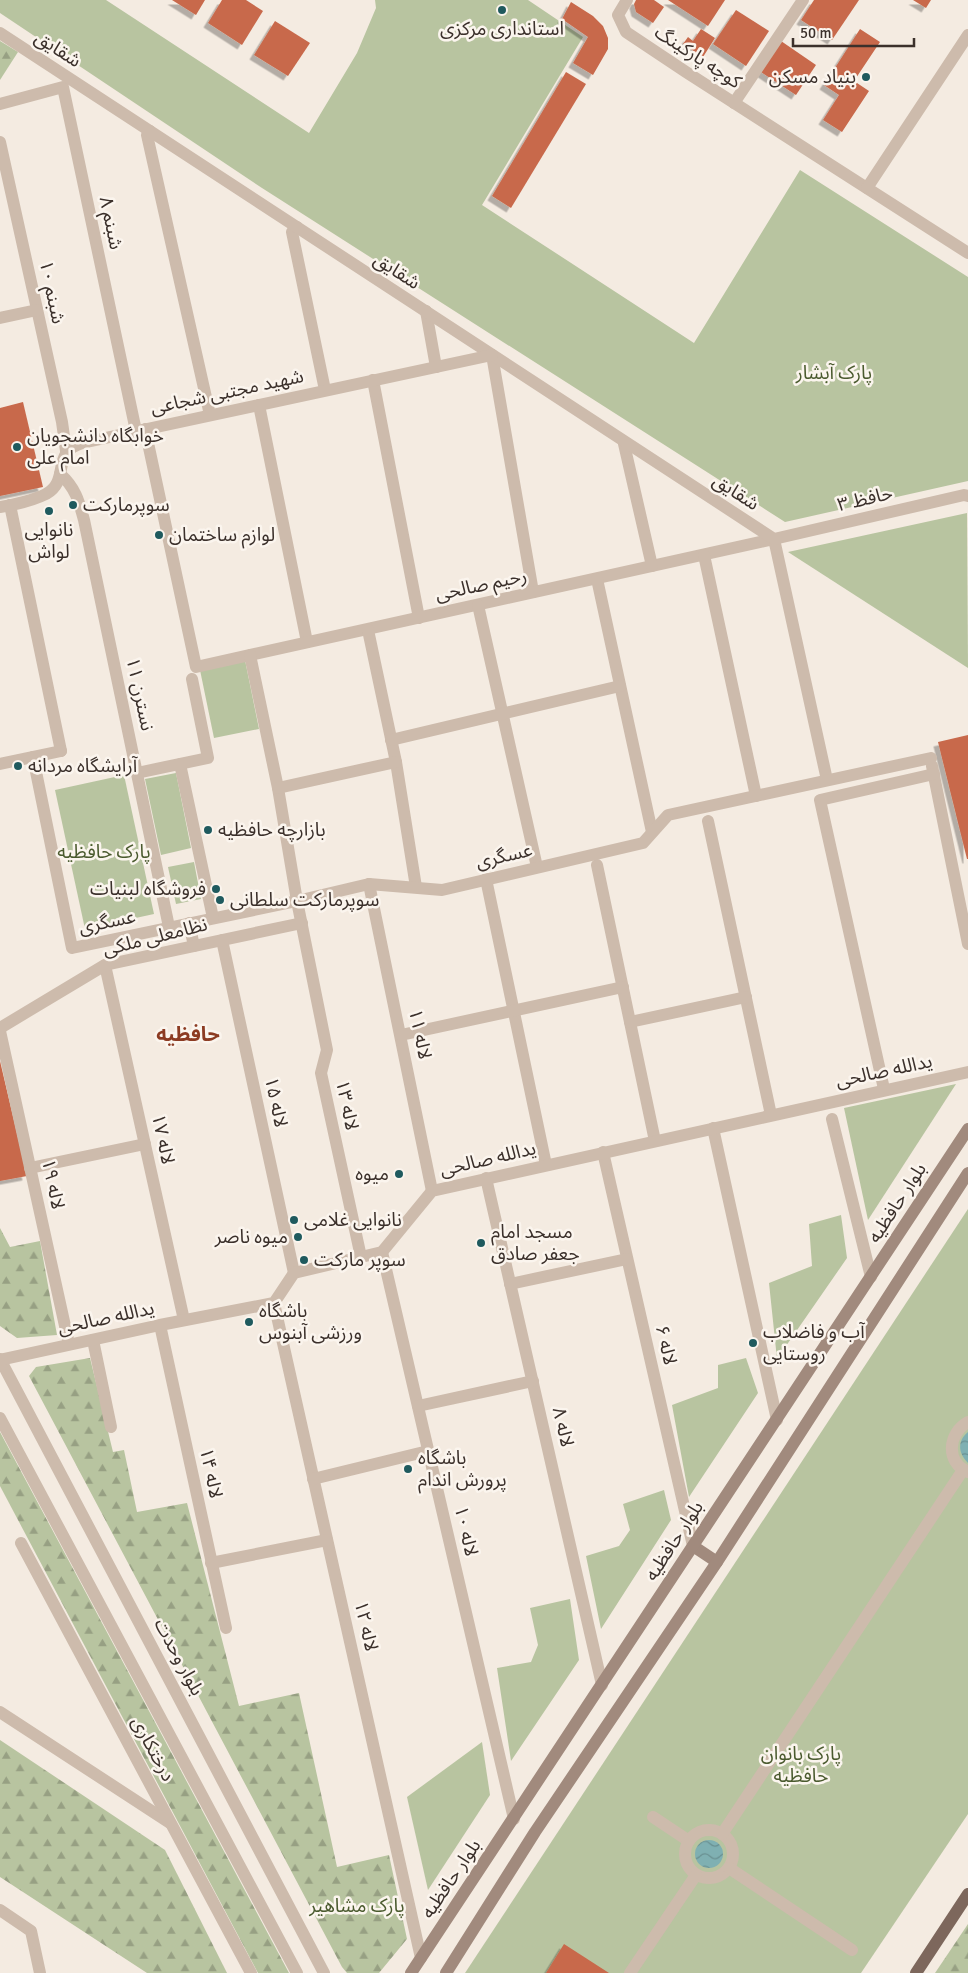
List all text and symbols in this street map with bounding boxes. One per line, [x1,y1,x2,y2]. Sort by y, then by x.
marker: استانداری مرکزی [496,4,508,16]
scale bar [793,15,914,47]
place label: استانداری مرکزی [440,17,564,41]
street label: کوچه پارکینگ [650,20,747,95]
text: 50 m [800,24,831,42]
street label: شقایق [30,25,86,73]
place label: بنیاد مسکن [769,65,856,89]
marker: بنیاد مسکن [860,71,872,83]
street label: شبنم ۸ [92,194,128,252]
street label: شقایق [369,247,425,295]
street label: شبنم ۱۰ [32,258,70,326]
park label: پارک آبشار [795,361,872,385]
street label: شهید مجتبی شجاعی [148,364,306,420]
place label: خوابگاه دانشجویان امام علی [27,424,164,472]
marker: خوابگاه دانشجویان امام علی [11,441,23,453]
street label: شقایق [708,468,764,516]
street label: حافظ ۳ [835,481,895,517]
place label: سوپرمارکت [83,493,170,517]
marker: سوپرمارکت [67,499,79,511]
marker: نانوایی لواش [43,505,55,517]
place label: نانوایی لواش [25,518,73,564]
place label: لوازم ساختمان [169,523,275,549]
marker: لوازم ساختمان [153,529,165,541]
street label: رحیم صالحی [433,564,529,608]
street label: نسترن ۱۱ [120,655,160,733]
place label: آرایشگاه مردانه [28,754,139,778]
marker: آرایشگاه مردانه [12,760,24,772]
place label: بازارچه حافظیه [218,818,326,842]
marker: بازارچه حافظیه [202,824,214,836]
street label: عسگری [473,838,535,874]
park label: پارک حافظیه [57,840,151,864]
place label: فروشگاه لبنیات [90,877,206,901]
marker: فروشگاه لبنیات [210,883,222,895]
place label: سوپرمارکت سلطانی [230,888,380,912]
marker: سوپرمارکت سلطانی [214,894,226,906]
street label: عسگری [76,904,138,940]
street label: نظامعلی ملکی [100,912,210,962]
street label: لاله ۱۱ [403,1006,437,1062]
district label: حافظیه [156,1022,220,1047]
street label: یدالله صالحی [834,1049,934,1093]
street label: لاله ۱۵ [259,1074,293,1130]
street label: لاله ۱۳ [330,1077,364,1133]
street label: لاله ۱۷ [146,1111,180,1167]
street label: یدالله صالحی [438,1136,538,1182]
street label: لاله ۱۹ [36,1156,70,1212]
street label: بلوار حافظیه [862,1159,932,1247]
place label: میوه [355,1162,389,1186]
marker: میوه [393,1168,405,1180]
place label: نانوایی غلامی [304,1208,402,1232]
marker: نانوایی غلامی [288,1214,300,1226]
place label: مسجد امام جعفر صادق [491,1220,580,1266]
place label: میوه ناصر [214,1225,288,1249]
marker: میوه ناصر [292,1231,304,1243]
marker: مسجد امام جعفر صادق [475,1237,487,1249]
place label: سوپر مارکت [314,1248,406,1272]
marker: سوپر مارکت [298,1254,310,1266]
street label: یدالله صالحی [56,1296,156,1340]
place label: باشگاه ورزشی آبنوس [259,1299,362,1345]
marker: باشگاه ورزشی آبنوس [243,1316,255,1328]
place label: آب و فاضلاب روستایی [763,1320,866,1366]
street label: لاله ۶ [650,1323,682,1367]
marker: آب و فاضلاب روستایی [747,1337,759,1349]
street label: لاله ۸ [547,1405,579,1449]
street label: لاله ۱۴ [194,1445,228,1501]
place label: باشگاه پرورش اندام [418,1446,507,1494]
marker: باشگاه پرورش اندام [402,1463,414,1475]
street label: بلوار حافظیه [639,1497,709,1585]
street label: لاله ۱۰ [449,1503,483,1559]
street label: لاله ۱۲ [349,1598,383,1654]
street label: بلوار وحدت [149,1614,209,1700]
street label: درختکاری [126,1712,180,1786]
park label: پارک بانوان حافظیه [761,1742,841,1788]
street label: بلوار حافظیه [416,1835,486,1923]
park label: پارک مشاهیر [308,1894,405,1918]

